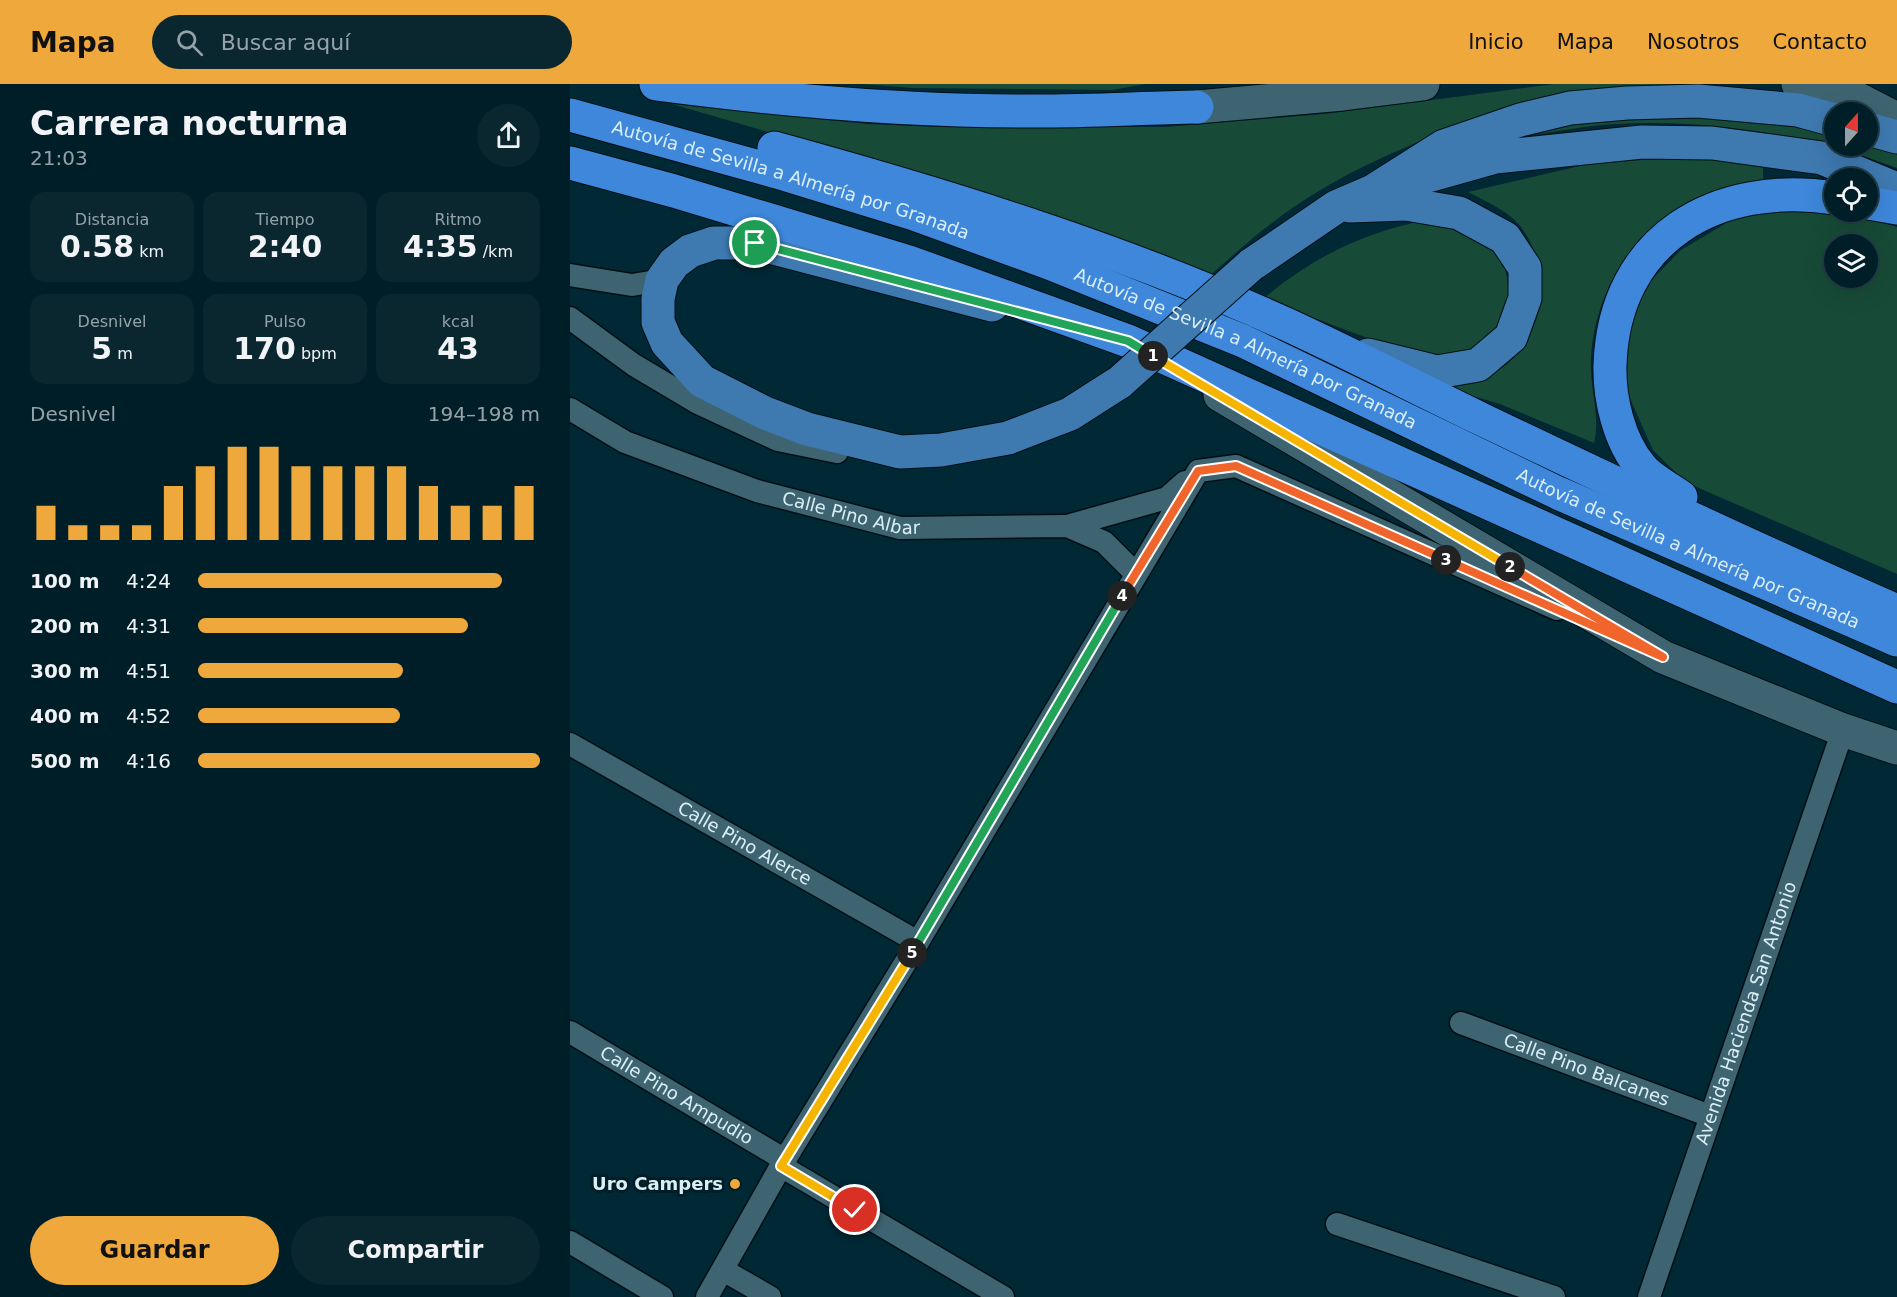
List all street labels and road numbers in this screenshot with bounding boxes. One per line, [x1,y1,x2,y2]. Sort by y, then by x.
street label: Autovía de Sevilla a Almería por Granada [610,116,972,243]
street label: Autovía de Sevilla a Almería por Granada [1071,263,1420,433]
street label: Autovía de Sevilla a Almería por Granada [1513,464,1863,633]
street label: Calle Pino Albar [780,487,921,538]
street label: Calle Pino Alerce [674,797,816,889]
street label: Avenida Hacienda San Antonio [1691,879,1800,1147]
street label: Calle Pino Balcanes [1501,1029,1673,1110]
street label: Calle Pino Ampudio [597,1041,757,1149]

